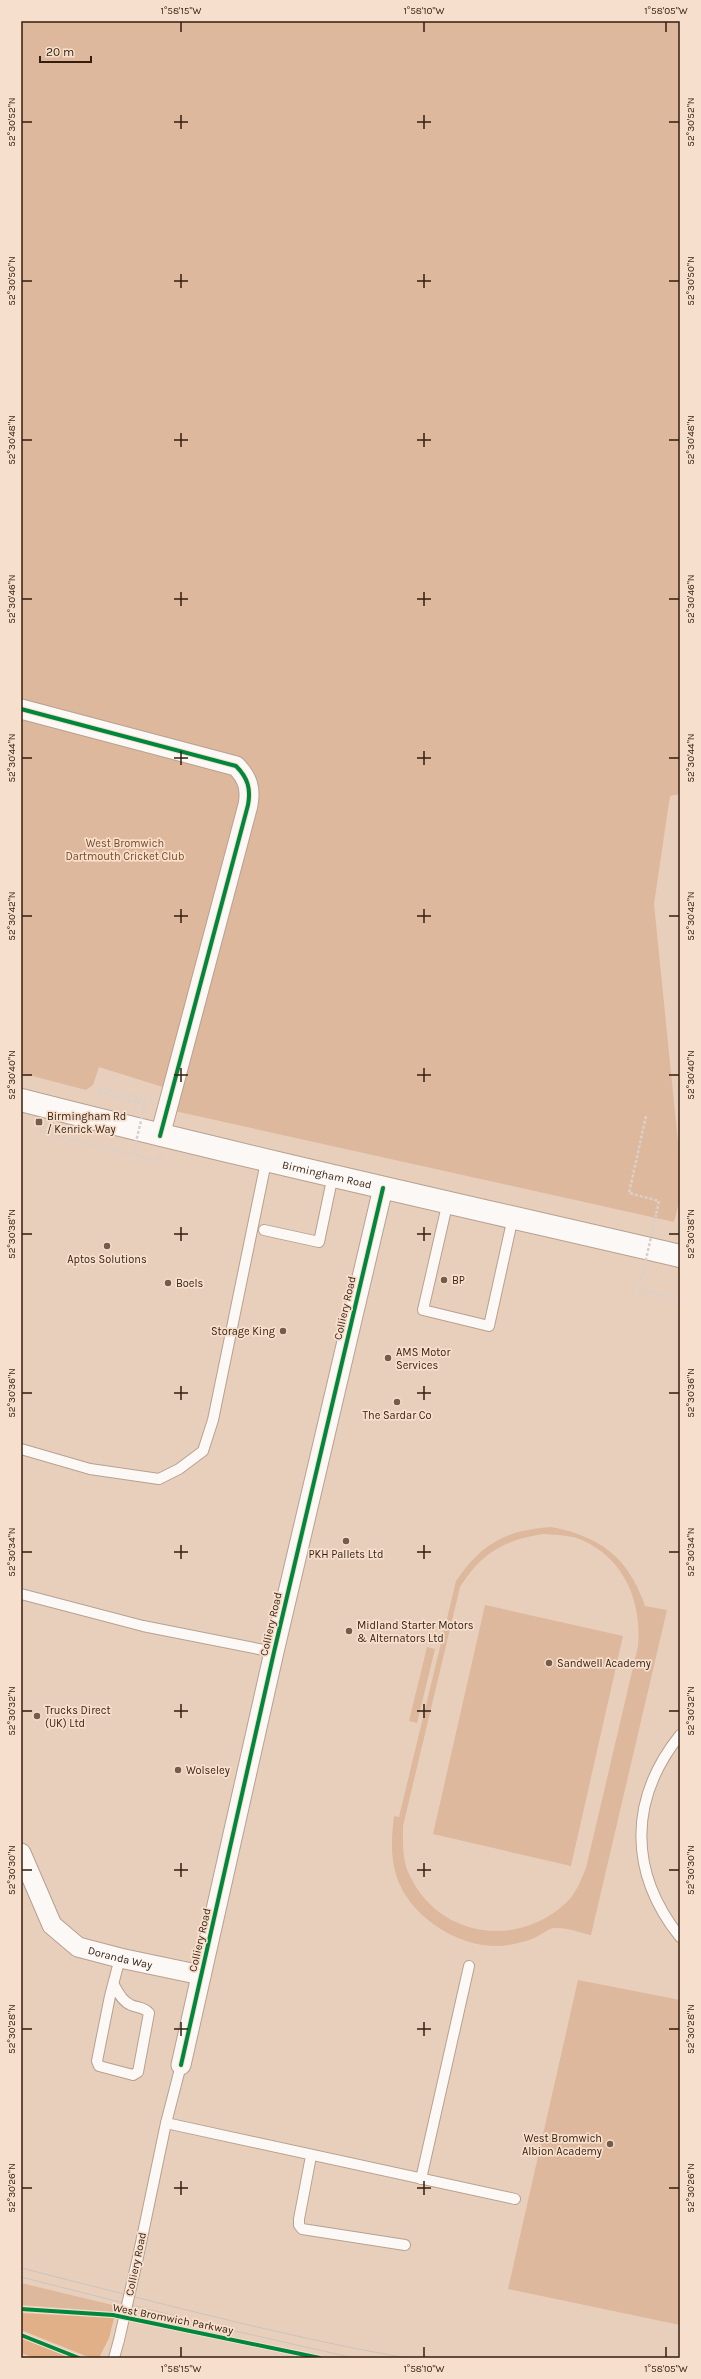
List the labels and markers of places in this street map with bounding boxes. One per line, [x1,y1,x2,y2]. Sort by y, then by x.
place label: Birmingham Rd / Kenrick Way [47,1110,126,1136]
marker: Birmingham Rd / Kenrick Way [34,1117,44,1127]
marker: Aptos Solutions [102,1241,112,1251]
place label: Aptos Solutions [67,1253,147,1266]
place label: BP [452,1274,465,1287]
marker: BP [439,1275,449,1285]
place label: Boels [176,1277,204,1290]
marker: Boels [163,1278,173,1288]
place label: Storage King [211,1325,276,1338]
marker: Storage King [278,1326,288,1336]
place label: AMS Motor Services [396,1346,450,1372]
marker: AMS Motor Services [383,1353,393,1363]
marker: The Sardar Co [392,1397,402,1407]
place label: The Sardar Co [362,1409,432,1422]
marker: PKH Pallets Ltd [341,1536,351,1546]
place label: PKH Pallets Ltd [308,1548,384,1561]
place label: Midland Starter Motors & Alternators Ltd [357,1619,474,1645]
marker: Midland Starter Motors & Alternators Ltd [344,1626,354,1636]
place label: Sandwell Academy [557,1657,651,1670]
marker: Sandwell Academy [544,1658,554,1668]
place label: Trucks Direct (UK) Ltd [45,1704,111,1730]
marker: Trucks Direct (UK) Ltd [32,1711,42,1721]
place label: Wolseley [186,1764,230,1777]
marker: Wolseley [173,1765,183,1775]
place label: West Bromwich Albion Academy [522,2132,602,2158]
marker: West Bromwich Albion Academy [605,2139,615,2149]

